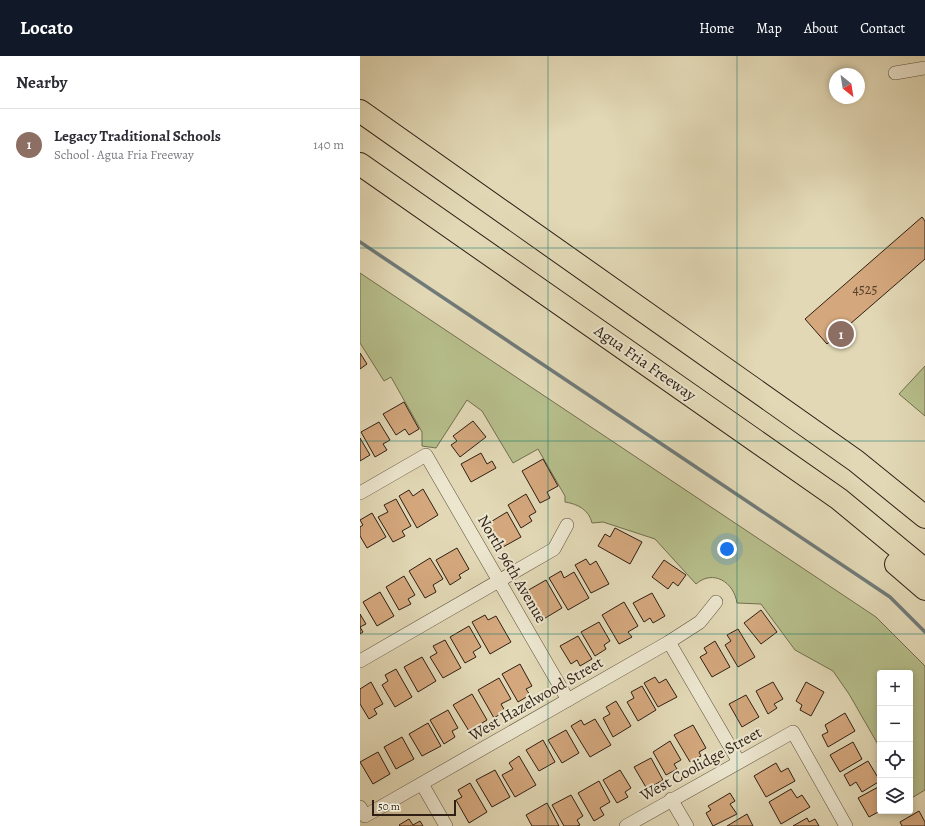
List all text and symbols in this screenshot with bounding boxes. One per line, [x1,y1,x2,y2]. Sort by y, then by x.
text: Locato [20,15,73,41]
text: Home [699,19,734,38]
text: Map [756,19,782,38]
text: About [804,19,838,38]
text: Contact [860,19,905,38]
north arrow [829,68,865,104]
text: Nearby [16,71,67,94]
text: Legacy Traditional Schools [54,126,221,146]
text: 1 [27,136,31,153]
text: 140 m [313,136,344,153]
text: School · Agua Fria Freeway [54,146,194,163]
house number: 4525 [852,280,878,299]
street label: Agua Fria Freeway [589,319,701,407]
pin: 1 [828,319,854,349]
street label: North 96th Avenue [472,511,552,627]
your location [717,539,737,559]
street label: West Hazelwood Street [464,652,607,747]
map controls [877,670,913,814]
button: + [877,670,913,706]
button: − [877,706,913,742]
street label: West Coolidge Street [635,721,766,807]
button: locate [877,742,913,778]
button: layers [877,778,913,814]
scale bar [372,798,456,817]
text: 50 m [378,799,400,814]

